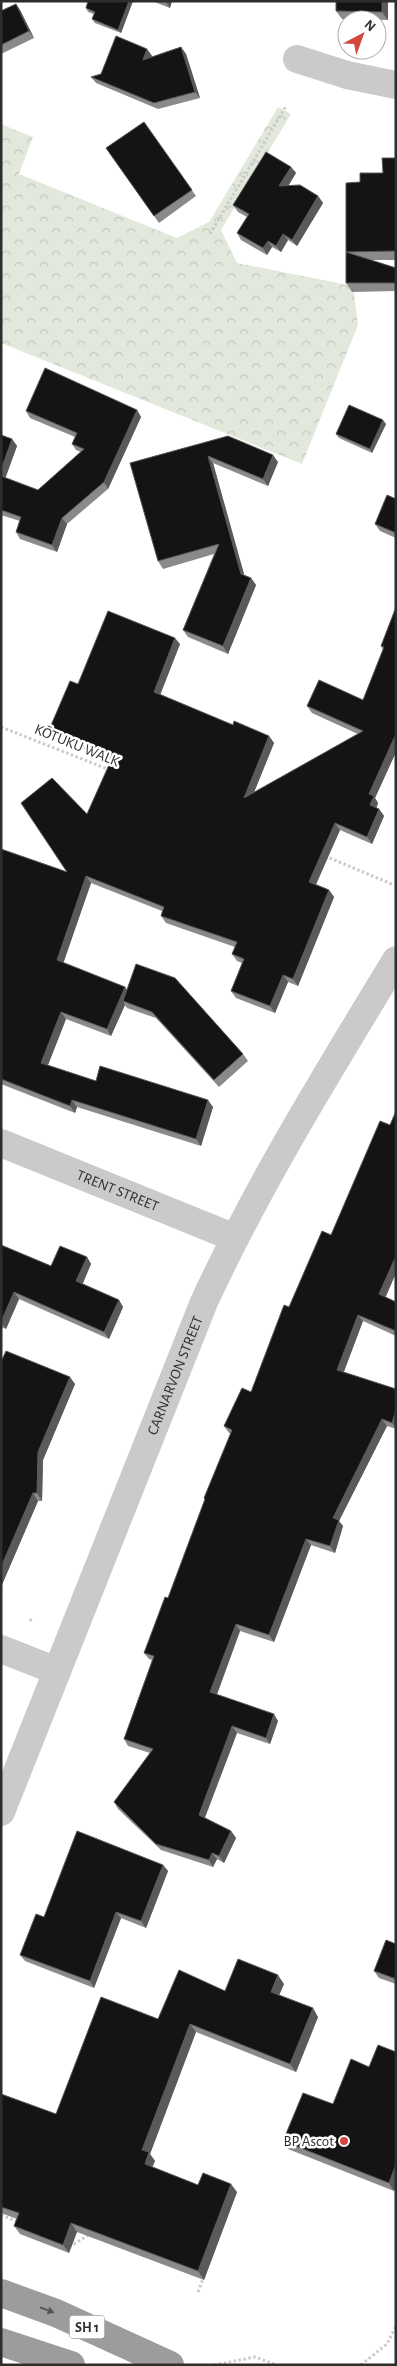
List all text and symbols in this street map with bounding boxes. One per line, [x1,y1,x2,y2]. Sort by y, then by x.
north arrow [337,10,387,60]
text: N [362,17,378,34]
street label: KŌTUKU WALK [32,721,122,770]
street label: TRENT STREET [74,1168,161,1214]
street label: CARNARVON STREET [145,1313,206,1437]
place label: BP Ascot [284,2134,334,2149]
marker: BP Ascot [338,2135,350,2147]
one-way arrow [40,2306,55,2314]
road number: SH 1 [70,2316,104,2338]

